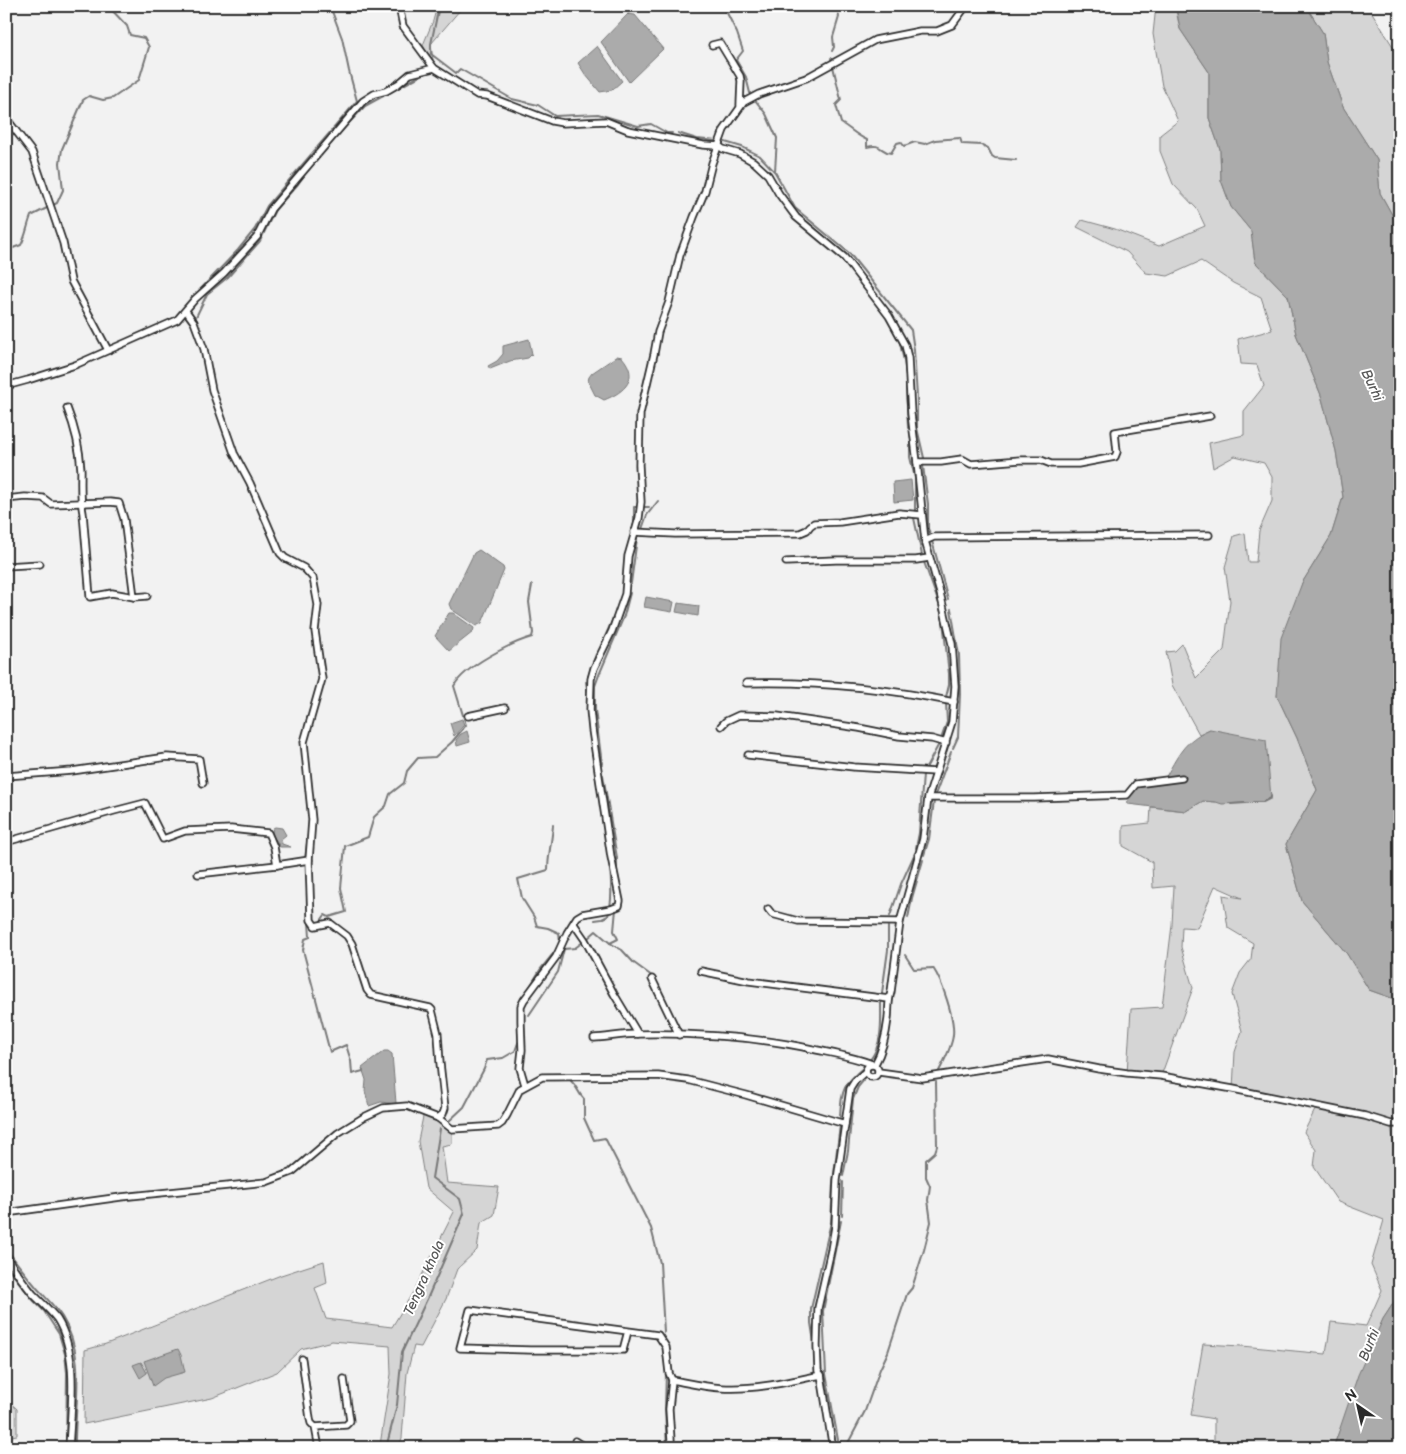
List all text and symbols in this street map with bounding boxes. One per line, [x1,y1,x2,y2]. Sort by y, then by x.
water label: Burhi [1357,366,1387,404]
water label: Tengra khola [400,1238,448,1318]
water label: Burhi [1355,1326,1383,1364]
north arrow [1334,1382,1384,1432]
text: N [1342,1386,1360,1406]

